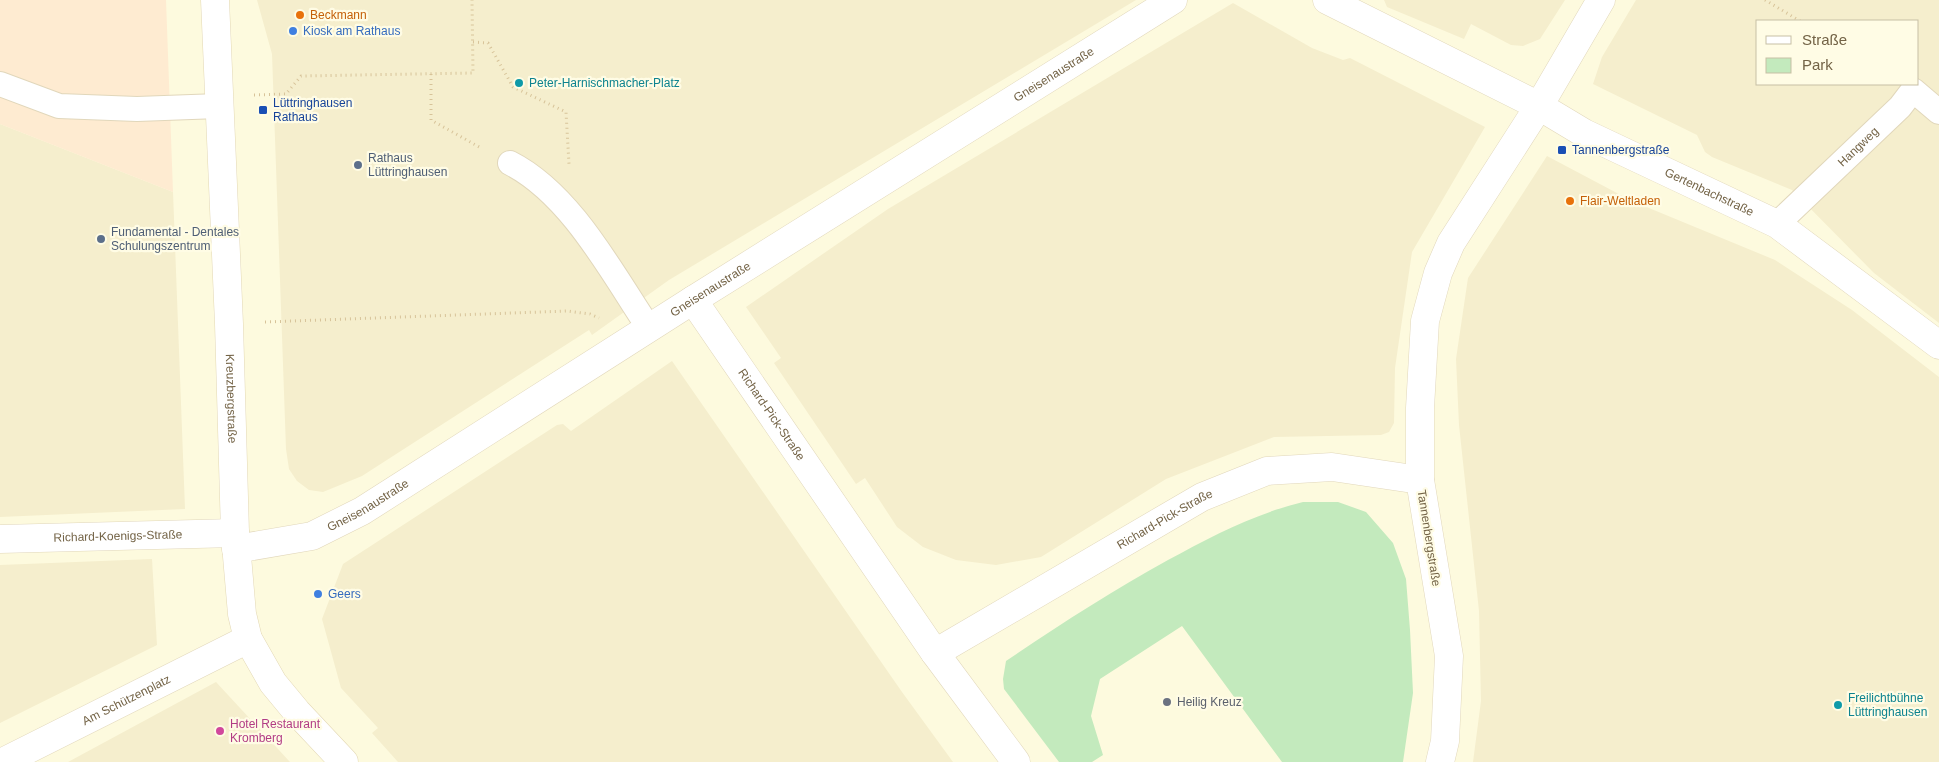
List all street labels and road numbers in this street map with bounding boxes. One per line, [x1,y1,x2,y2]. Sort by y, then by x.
street label: Gneisenaustraße [1011,44,1097,105]
street label: Hangweg [1835,124,1881,169]
street label: Gertenbachstraße [1662,165,1756,219]
street label: Gneisenaustraße [668,259,753,320]
street label: Kreuzbergstraße [223,354,239,444]
street label: Richard-Pick-Straße [735,366,808,463]
street label: Gneisenaustraße [325,476,412,534]
street label: Richard-Pick-Straße [1114,486,1215,552]
street label: Tannenbergstraße [1414,489,1444,588]
street label: Richard-Koenigs-Straße [53,527,183,545]
street label: Am Schützenplatz [80,672,173,728]

